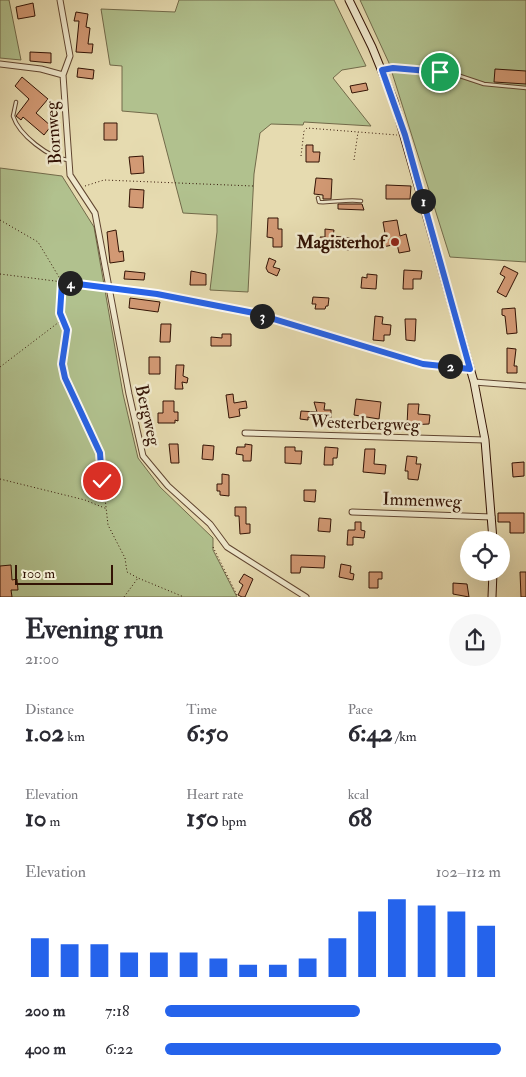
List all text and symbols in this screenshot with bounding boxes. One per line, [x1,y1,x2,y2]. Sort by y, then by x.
pin [419,51,461,93]
icon: arrive [426,58,454,86]
street label: Bornweg [40,99,67,165]
pin: 1 [410,188,436,214]
text: 1 [421,193,426,210]
place label: Magisterhof [296,231,388,254]
marker: Magisterhof [389,236,401,248]
pin: 4 [58,270,82,296]
text: 4 [67,275,74,292]
pin: 3 [250,304,274,328]
text: 3 [260,308,265,325]
pin: 2 [438,354,462,378]
text: 2 [447,358,454,375]
street label: Bergweg [129,382,166,449]
street label: Westerbergweg [309,410,421,437]
pin [81,460,123,502]
icon: check [88,467,116,495]
street label: Immenweg [382,488,463,513]
map controls [460,531,510,581]
button: locate [460,531,510,581]
scale bar [15,562,112,585]
text: 100 m [22,565,55,582]
text: Evening run [25,612,163,647]
button: share [449,614,501,666]
text: 21:00 [25,649,59,669]
text: Distance [25,701,74,718]
text: Time [186,701,217,718]
text: Pace [348,701,373,718]
text: 1.02 [25,718,64,749]
text: 6:50 [186,718,229,749]
text: 6:42 [348,718,393,749]
text: km [64,728,85,745]
text: /km [393,728,417,745]
text: Elevation [25,786,78,803]
text: Heart rate [186,786,243,803]
text: kcal [348,786,369,803]
text: 10 [25,803,47,834]
text: 150 [186,803,219,834]
text: 68 [348,803,372,834]
text: m [47,813,60,830]
text: bpm [219,813,247,830]
text: Elevation [25,862,86,882]
text: 102–112 m [436,862,501,882]
text: 200 m [25,1001,65,1021]
text: 7:18 [105,1001,130,1021]
text: 400 m [25,1039,66,1059]
text: 6:22 [105,1039,133,1059]

